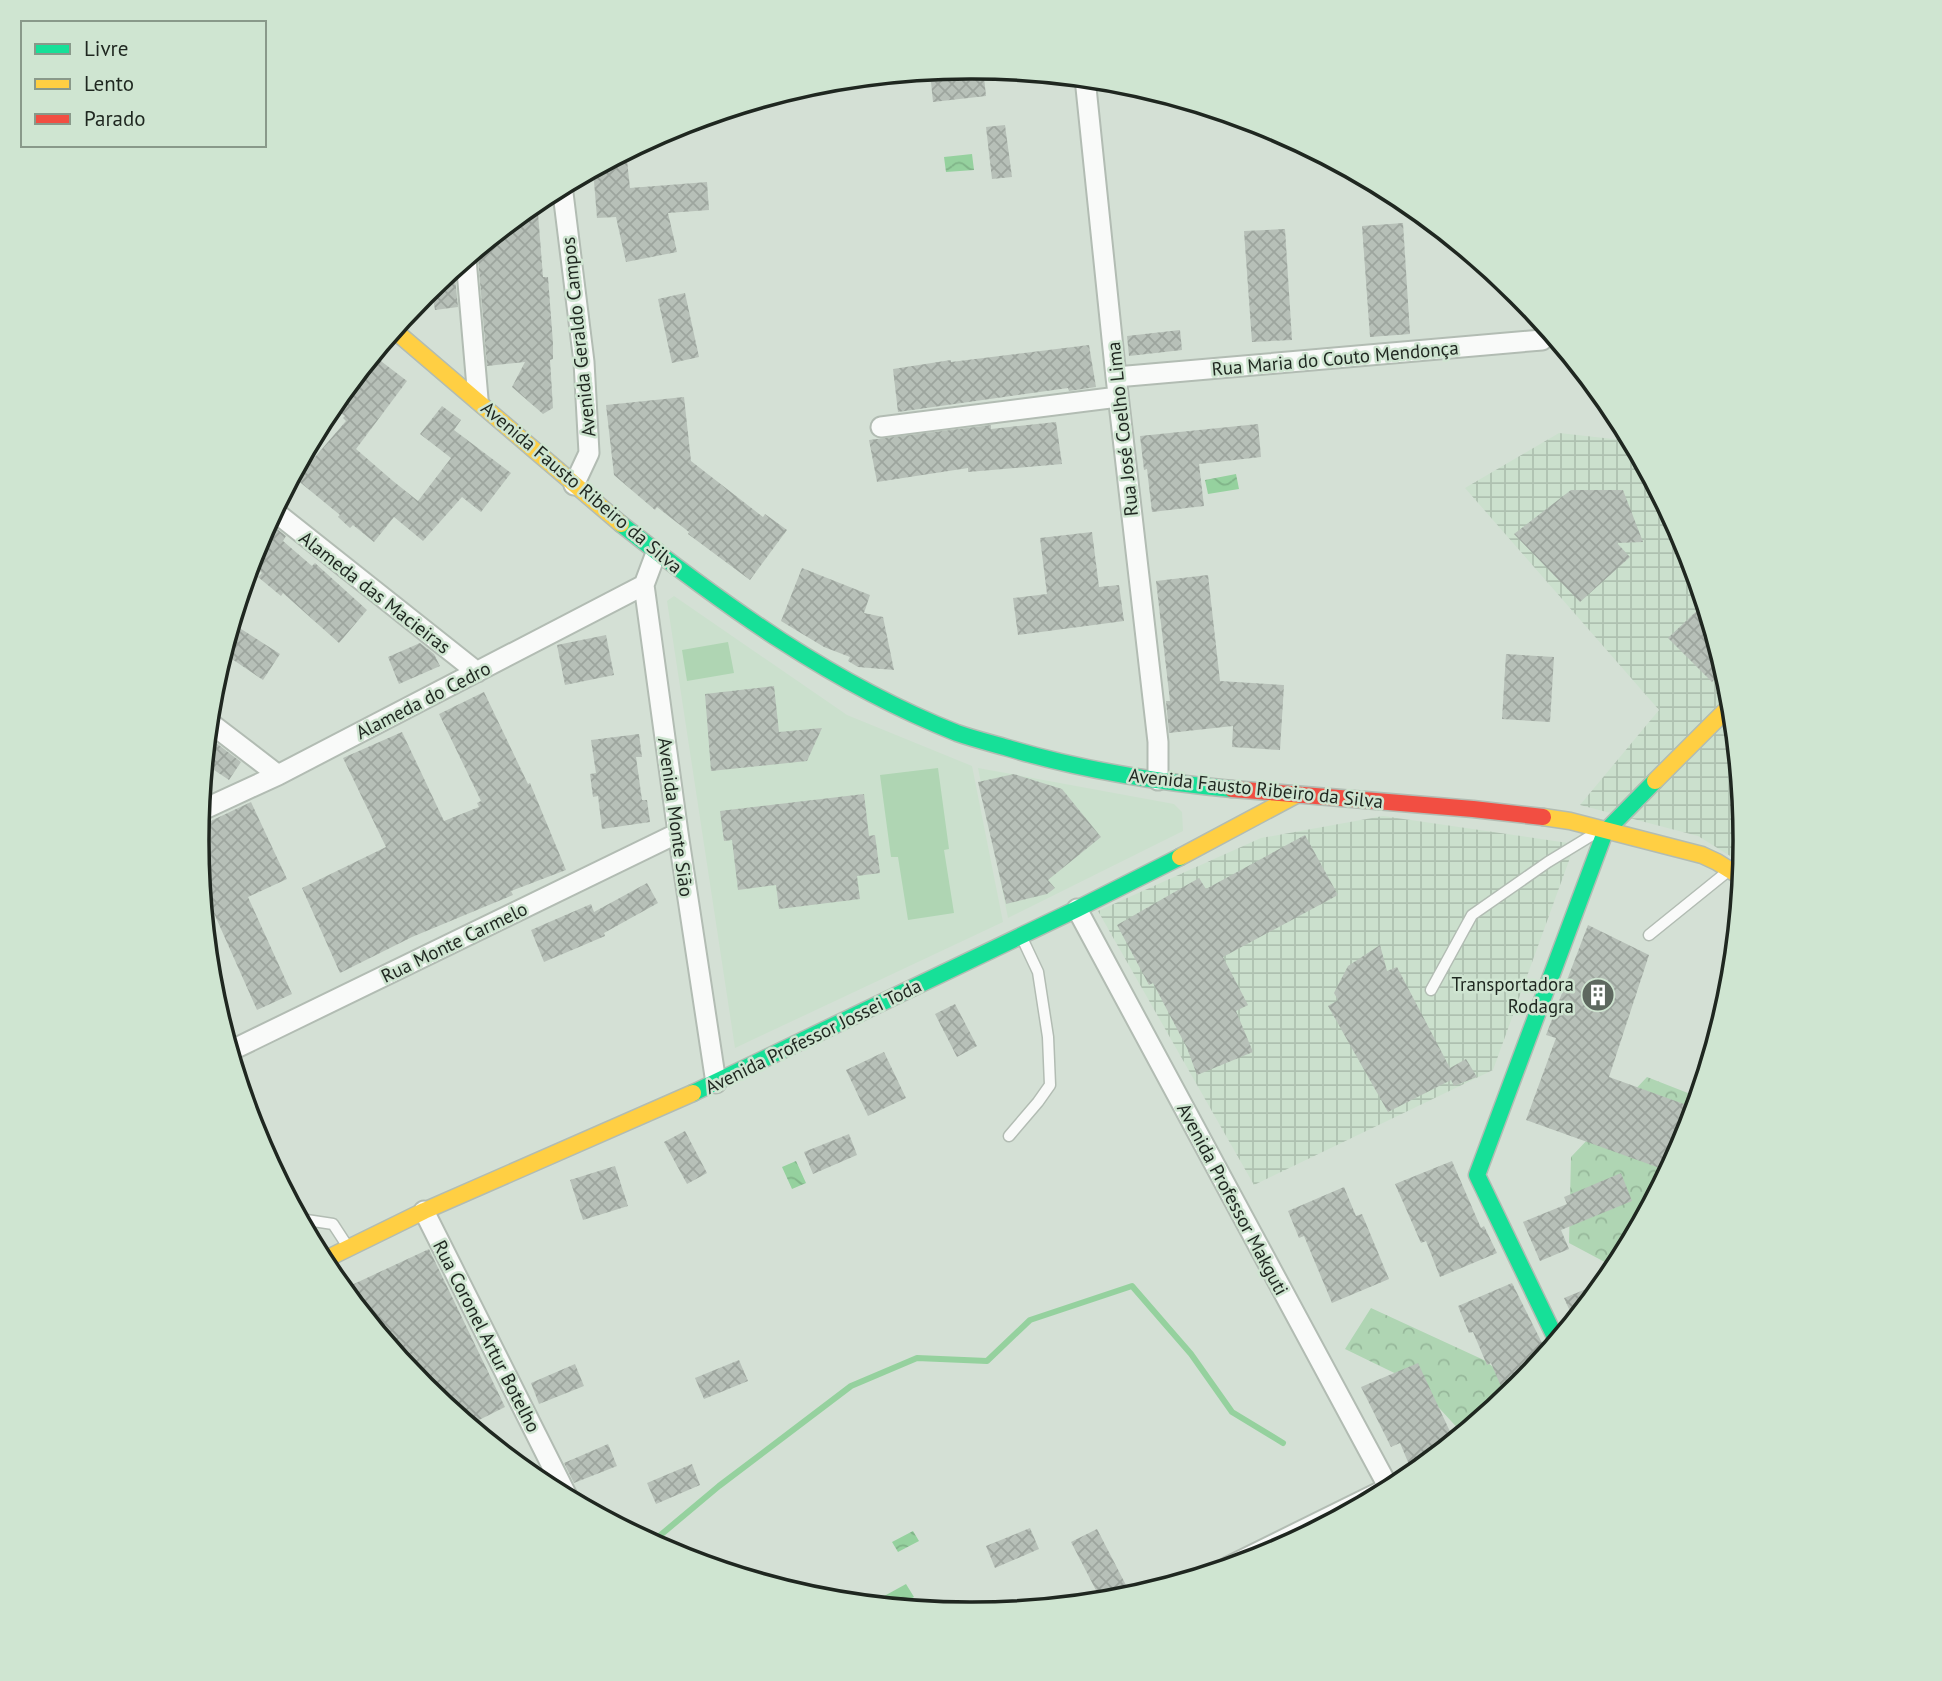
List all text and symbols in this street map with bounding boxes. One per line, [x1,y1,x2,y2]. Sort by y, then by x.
legend [21,21,266,147]
text: Livre [84,35,128,62]
text: Lento [84,70,134,97]
text: Parado [84,105,146,132]
street label: Avenida Geraldo Campos [556,236,600,438]
street label: Rua Maria do Couto Mendonça [1211,335,1459,381]
street label: Rua José Coelho Lima [1101,341,1143,517]
street label: Avenida Fausto Ribeiro da Silva [476,396,688,578]
street label: Alameda das Macieiras [295,525,455,659]
street label: Alameda do Cedro [352,656,494,744]
street label: Avenida Monte Sião [653,736,699,898]
street label: Avenida Fausto Ribeiro da Silva [1128,763,1384,813]
street label: Rua Monte Carmelo [377,896,531,988]
place label: Transportadora Rodagra [1452,972,1574,1018]
street label: Avenida Professor Jossei Toda [701,973,925,1099]
building icon: Transportadora Rodagra [1579,976,1617,1014]
street label: Avenida Professor Makguti [1172,1099,1294,1299]
street label: Rua Coronel Artur Botelho [428,1236,546,1436]

